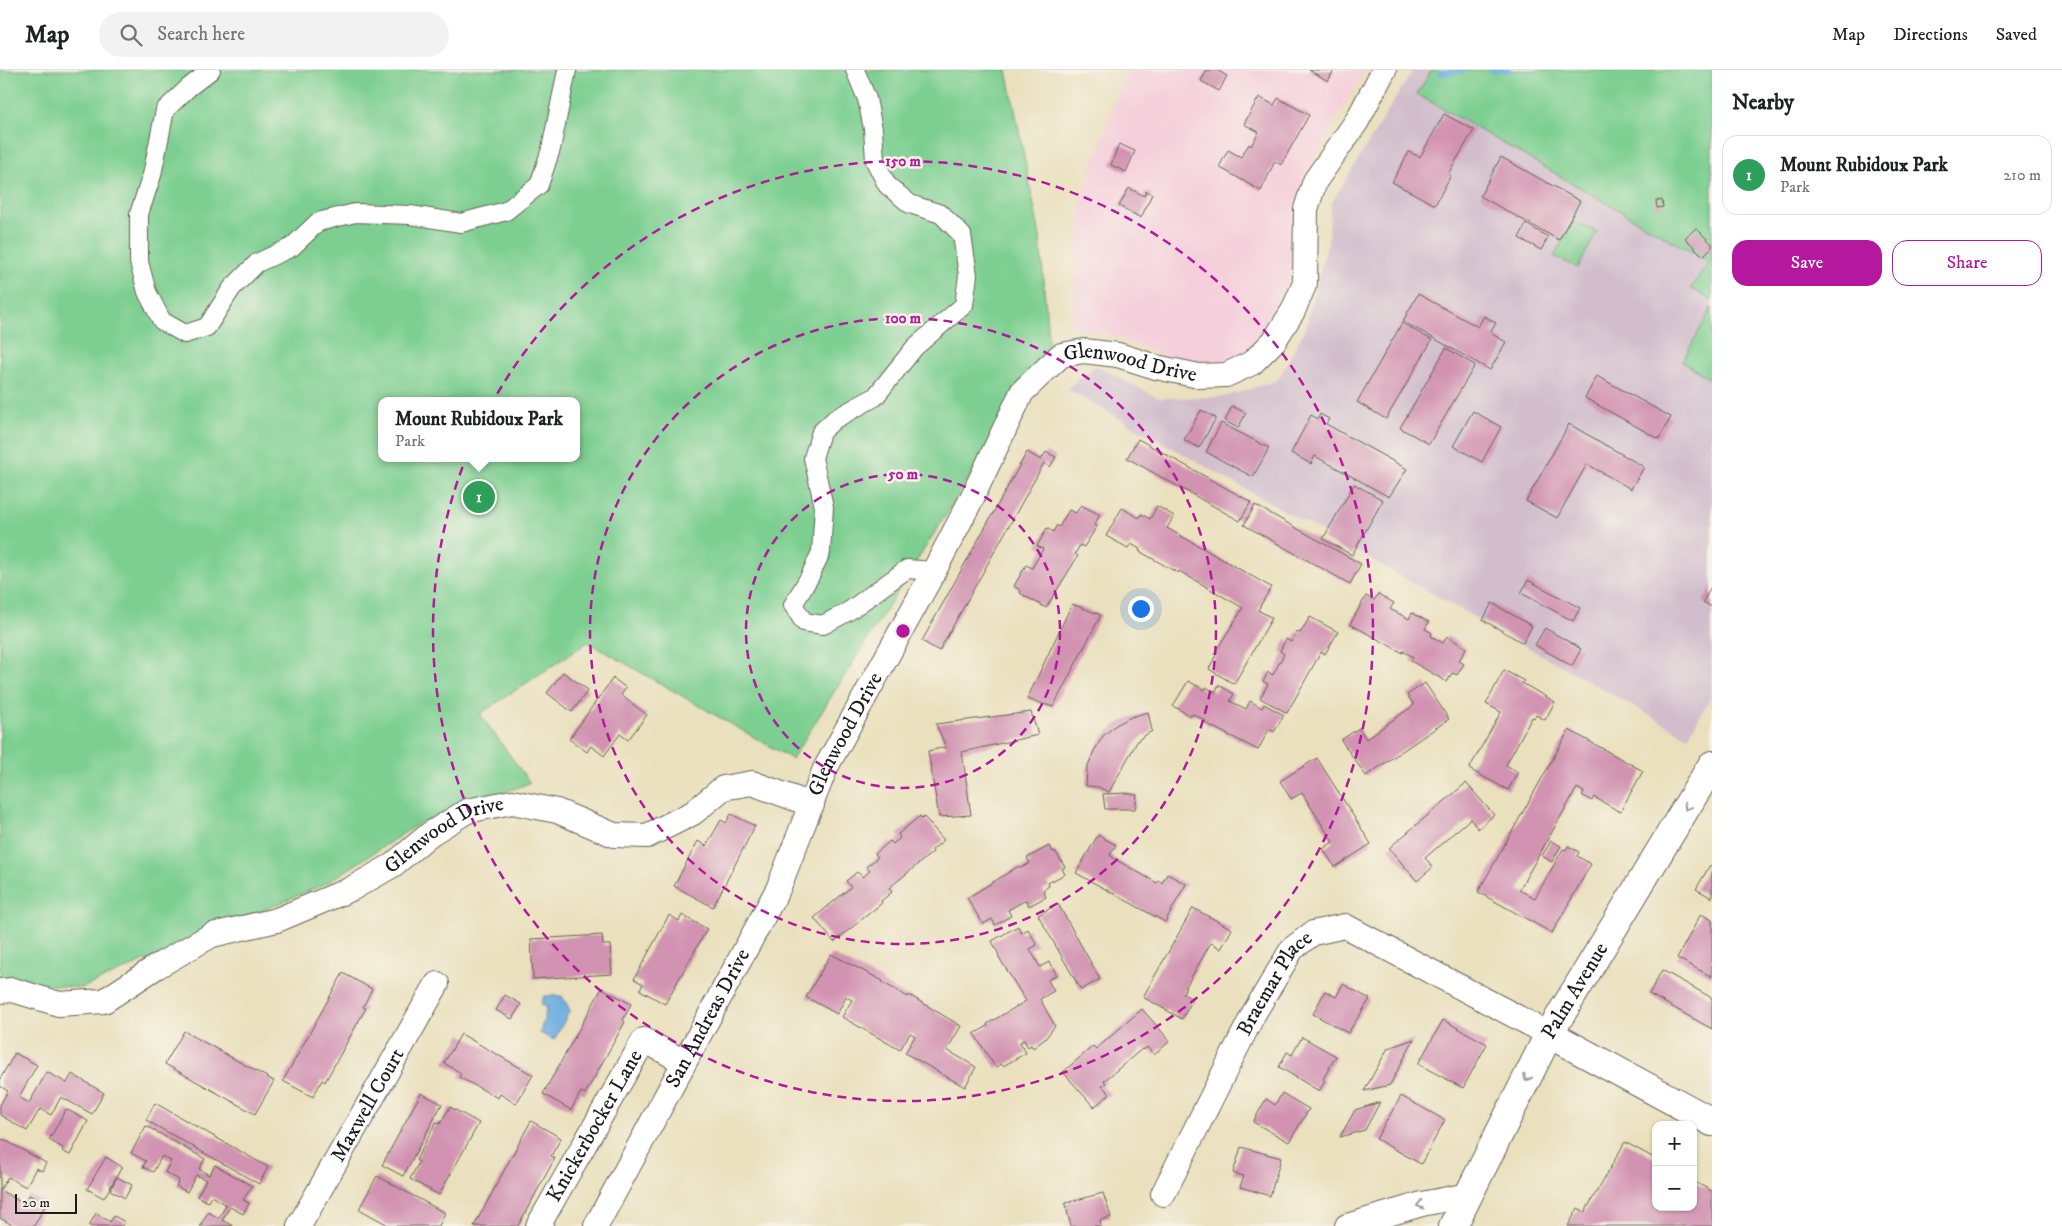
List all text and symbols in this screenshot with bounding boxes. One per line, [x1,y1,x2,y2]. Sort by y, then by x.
search box [99,12,449,57]
text: Map [25,20,69,50]
icon: search [117,21,145,49]
text: Search here [157,23,245,46]
text: Map [1832,24,1865,46]
text: Directions [1893,24,1968,46]
text: Saved [1996,24,2037,46]
text: Nearby [1732,90,1794,116]
text: 150 m [885,152,921,171]
text: Mount Rubidoux Park [1780,154,1948,177]
text: 1 [1746,165,1752,185]
text: 210 m [2003,165,2041,185]
text: Park [1780,177,1810,197]
button: Save [1732,240,1882,286]
button: Share [1892,240,2042,286]
text: 100 m [885,309,922,328]
street label: Glenwood Drive [1061,338,1200,388]
popup [378,397,580,462]
text: Mount Rubidoux Park [395,408,563,431]
text: Park [395,431,425,451]
text: 50 m [887,465,919,484]
pin: 1 [463,478,495,516]
your location [1128,596,1154,622]
centre of rings [894,622,912,640]
street label: Glenwood Drive [803,668,889,800]
street label: Glenwood Drive [379,791,506,880]
one-way arrow [1683,802,1693,811]
street label: Braemar Place [1232,925,1318,1040]
street label: Palm Avenue [1536,938,1614,1044]
street label: San Andreas Drive [660,944,756,1092]
street label: Maxwell Court [325,1044,411,1167]
street label: Knickerbocker Lane [541,1045,649,1207]
one-way arrow [1523,1073,1533,1082]
map controls [1652,1121,1697,1211]
button: + [1652,1121,1697,1166]
button: − [1652,1166,1697,1211]
scale bar [15,1191,78,1214]
text: 20 m [22,1194,50,1212]
one-way arrow [1416,1199,1425,1210]

